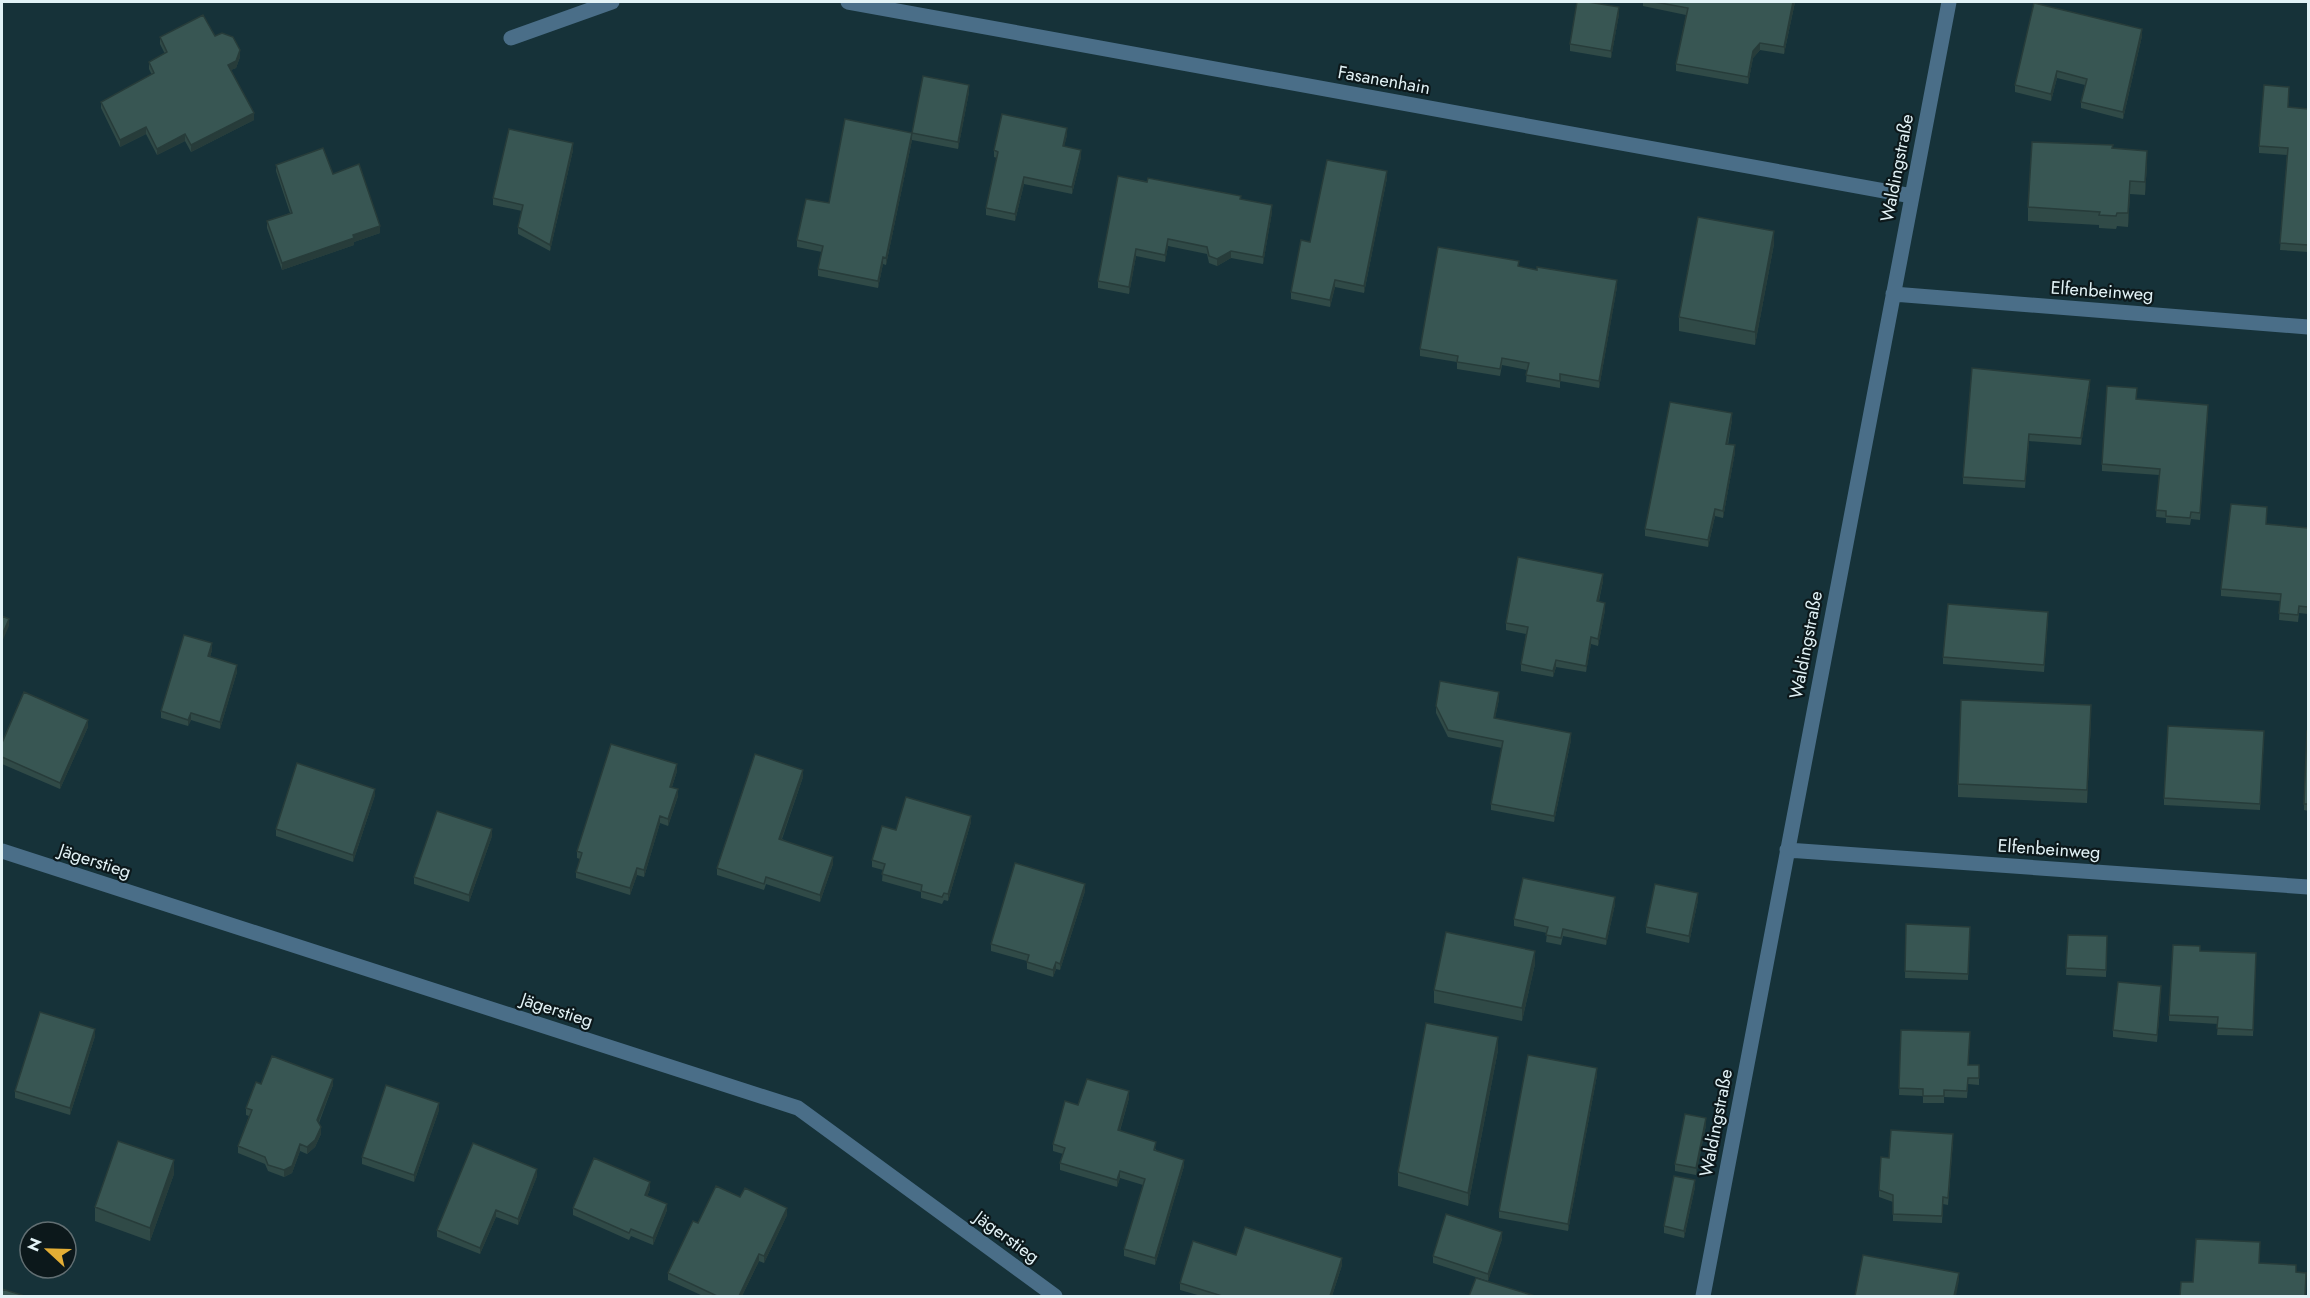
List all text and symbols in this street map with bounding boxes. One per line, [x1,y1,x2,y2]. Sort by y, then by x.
street label: Fasanenhain [1336,59,1432,101]
street label: Waldingstraße [1874,112,1920,224]
street label: Elfenbeinweg [2050,274,2154,308]
street label: Waldingstraße [1783,589,1829,701]
street label: Elfenbeinweg [1997,832,2101,866]
street label: Jägerstieg [54,837,134,885]
street label: Jägerstieg [516,986,596,1034]
street label: Waldingstraße [1693,1067,1739,1179]
street label: Jägerstieg [968,1203,1045,1269]
north arrow [18,1220,78,1280]
text: N [22,1234,48,1255]

